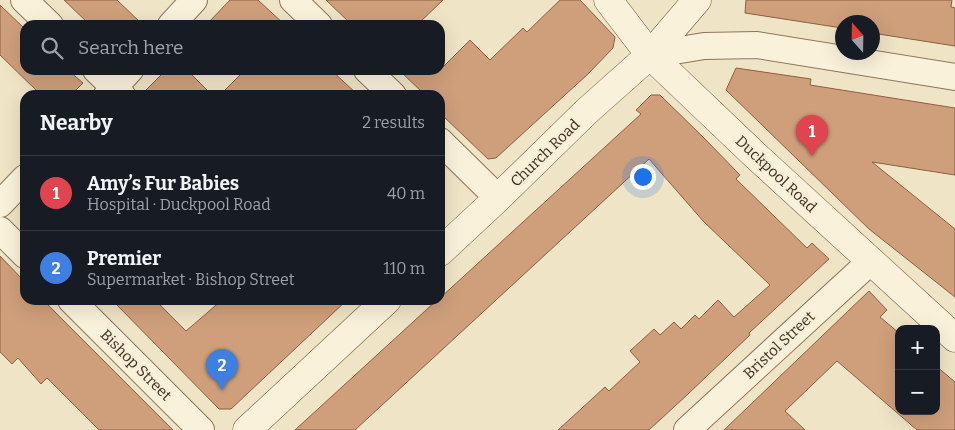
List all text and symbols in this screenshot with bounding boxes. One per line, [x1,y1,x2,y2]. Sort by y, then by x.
north arrow [835,15,880,60]
search box [20,20,445,75]
icon: search [38,34,66,62]
text: Search here [78,36,183,59]
text: Nearby [40,110,113,136]
text: 2 results [362,113,425,132]
street label: Church Road [507,115,583,190]
pin: 1 [796,115,828,156]
street label: Duckpool Road [732,132,820,216]
your location [630,164,656,190]
text: Amy’s Fur Babies [87,172,239,195]
text: 1 [53,184,59,203]
text: 40 m [387,184,425,203]
text: Hospital · Duckpool Road [87,195,271,214]
text: Premier [87,247,161,270]
text: 2 [51,259,61,278]
text: 110 m [383,259,425,278]
text: Supermarket · Bishop Street [87,270,295,289]
street label: Bristol Street [740,307,819,383]
map controls [895,325,940,415]
button: + [895,325,940,370]
street label: Bishop Street [97,326,176,405]
pin: 2 [206,349,238,390]
button: − [895,370,940,415]

